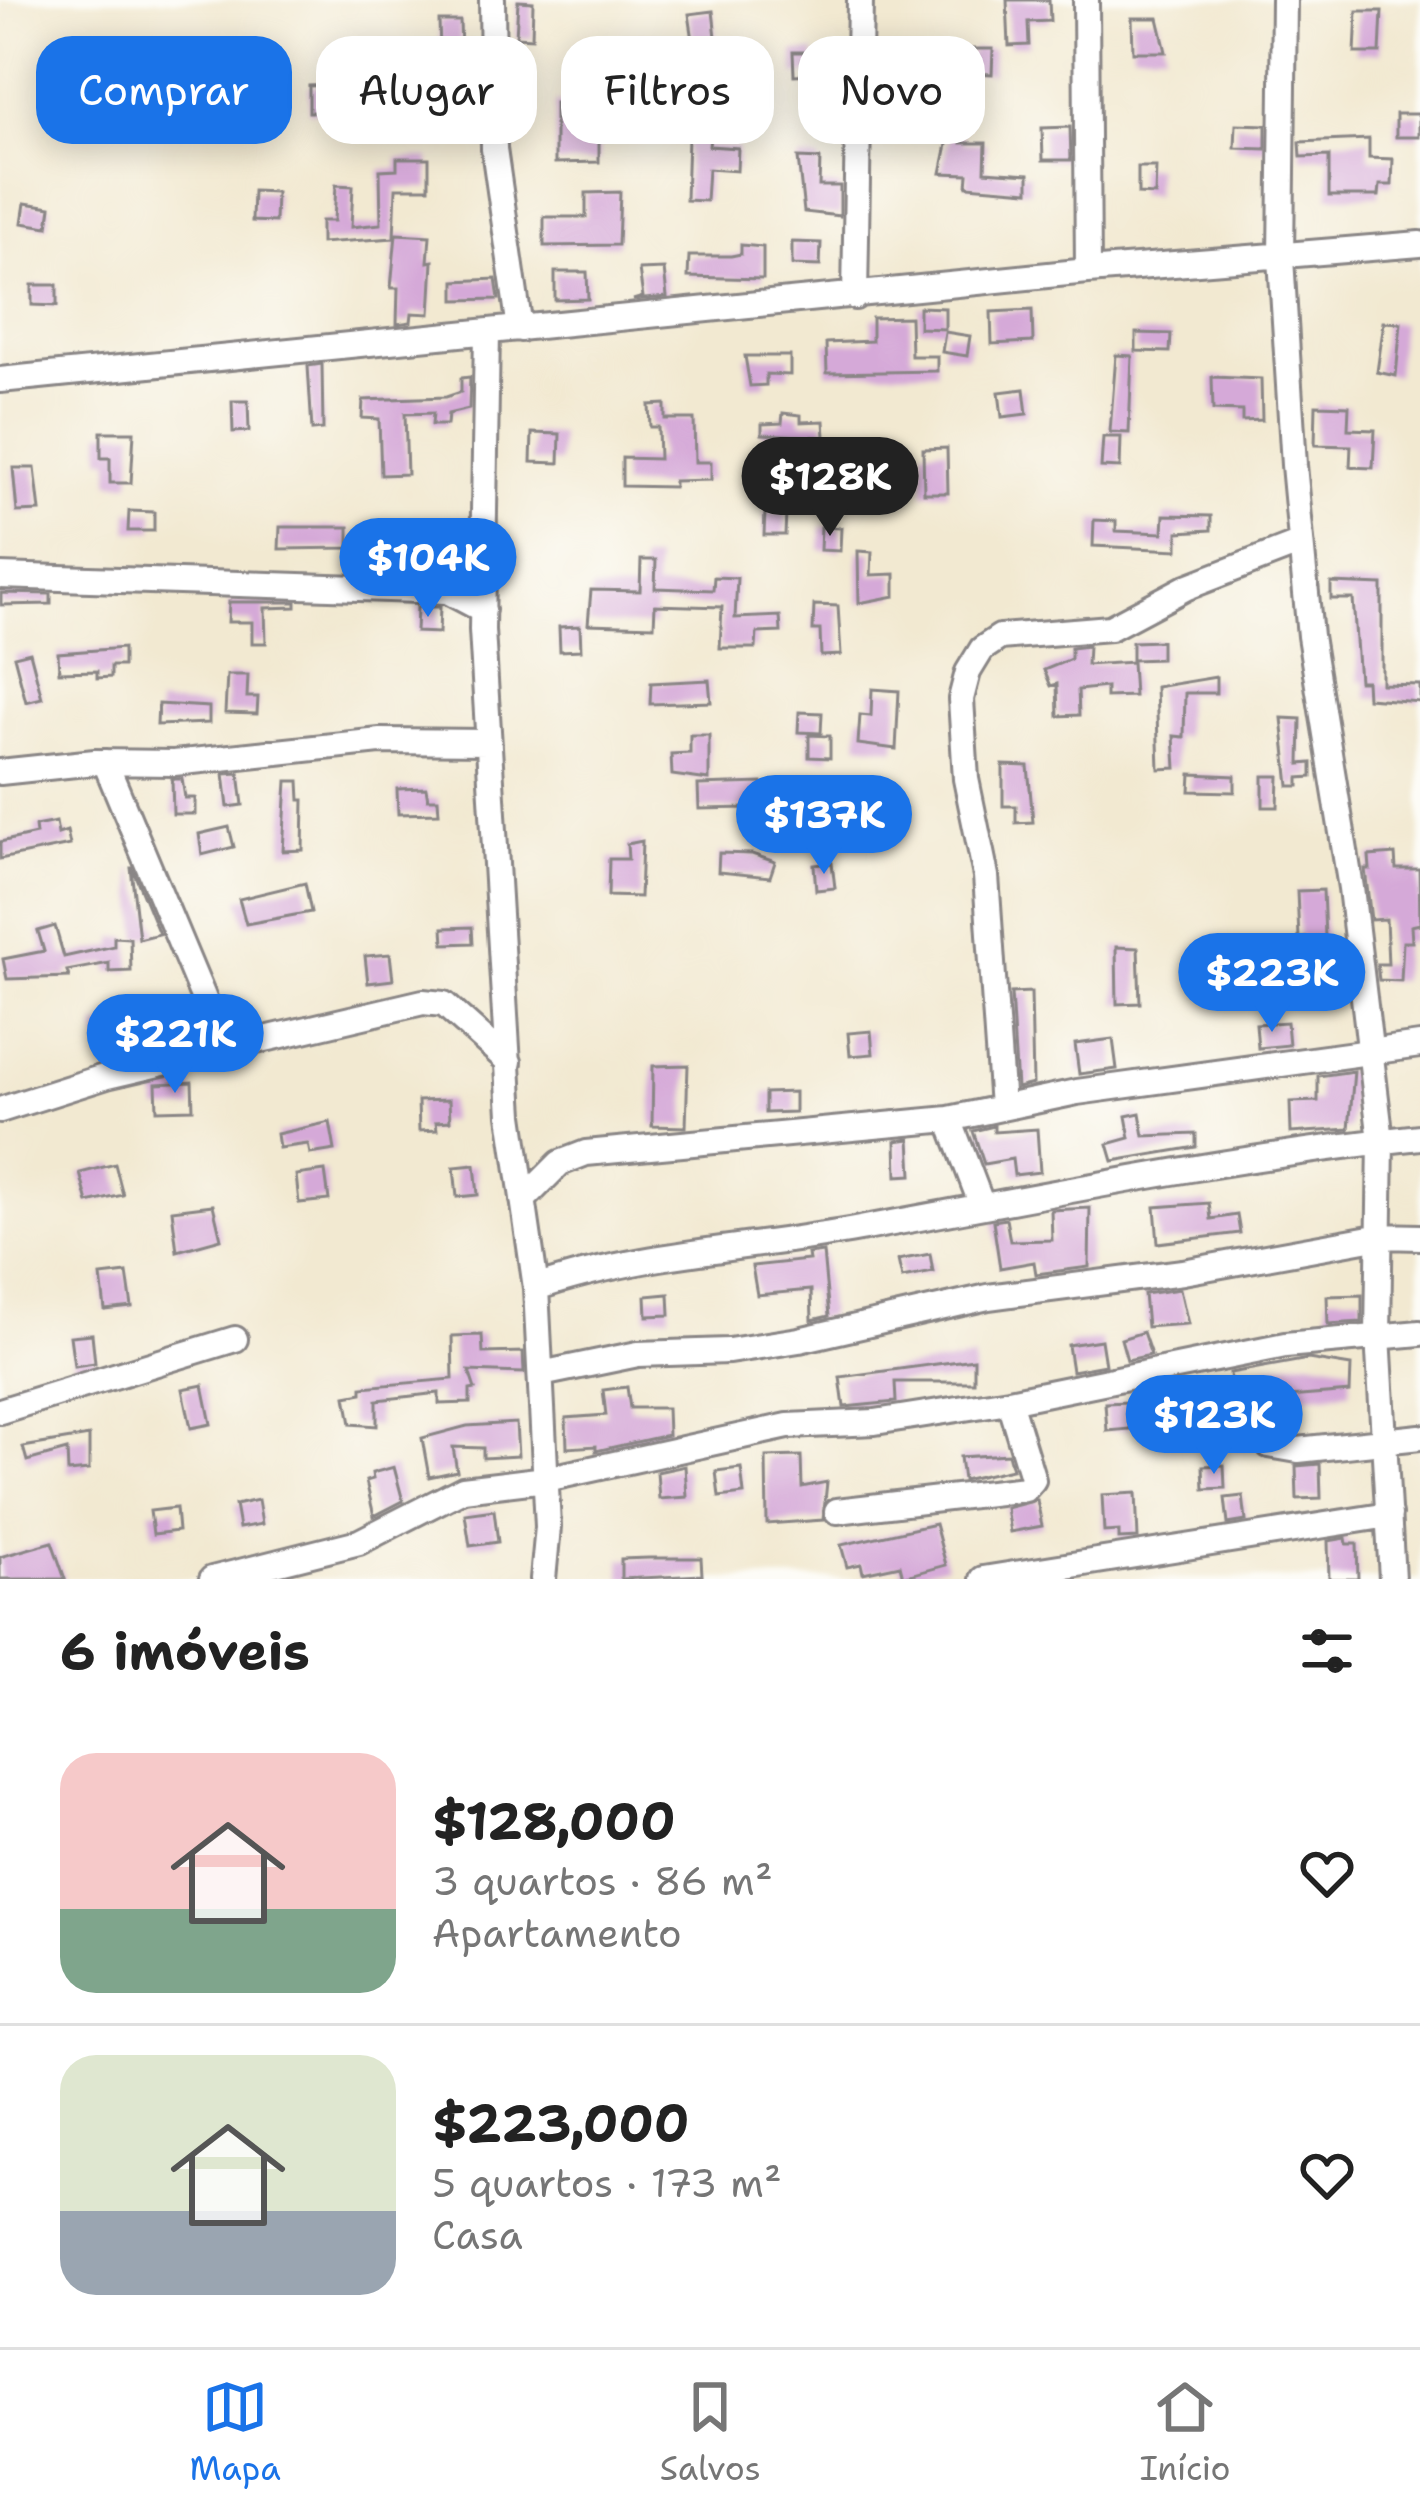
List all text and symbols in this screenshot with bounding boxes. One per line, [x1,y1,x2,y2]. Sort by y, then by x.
chip: Comprar [36,36,292,144]
chip: Alugar [316,36,537,144]
chip: Filtros [561,36,774,144]
chip: Novo [798,36,985,144]
pin: $128K [746,437,914,539]
text: $128K [769,450,891,502]
pin: $104K [344,518,512,620]
text: $104K [366,531,490,583]
pin: $137K [740,775,908,877]
text: $137K [763,788,885,840]
pin: $223K [1188,933,1356,1035]
text: $223K [1205,946,1339,998]
pin: $221K [91,994,259,1096]
text: $221K [114,1007,236,1059]
pin: $123K [1130,1375,1298,1477]
text: $123K [1153,1388,1275,1440]
text: 6 imóveis [60,1617,310,1685]
icon: filters [1294,1618,1360,1684]
text: $128,000 [432,1787,676,1855]
icon: home [156,1801,300,1945]
icon: heart [1294,1840,1360,1906]
text: 3 quartos · 86 m² [432,1855,773,1907]
text: Apartamento [432,1907,682,1959]
text: $223,000 [432,2089,690,2157]
icon: home [156,2103,300,2247]
icon: heart [1294,2142,1360,2208]
text: 5 quartos · 173 m² [432,2157,782,2209]
text: Casa [432,2209,523,2261]
tab: Mapa [190,2374,281,2491]
tab: Salvos [660,2374,761,2491]
tab: Início [1140,2374,1230,2491]

